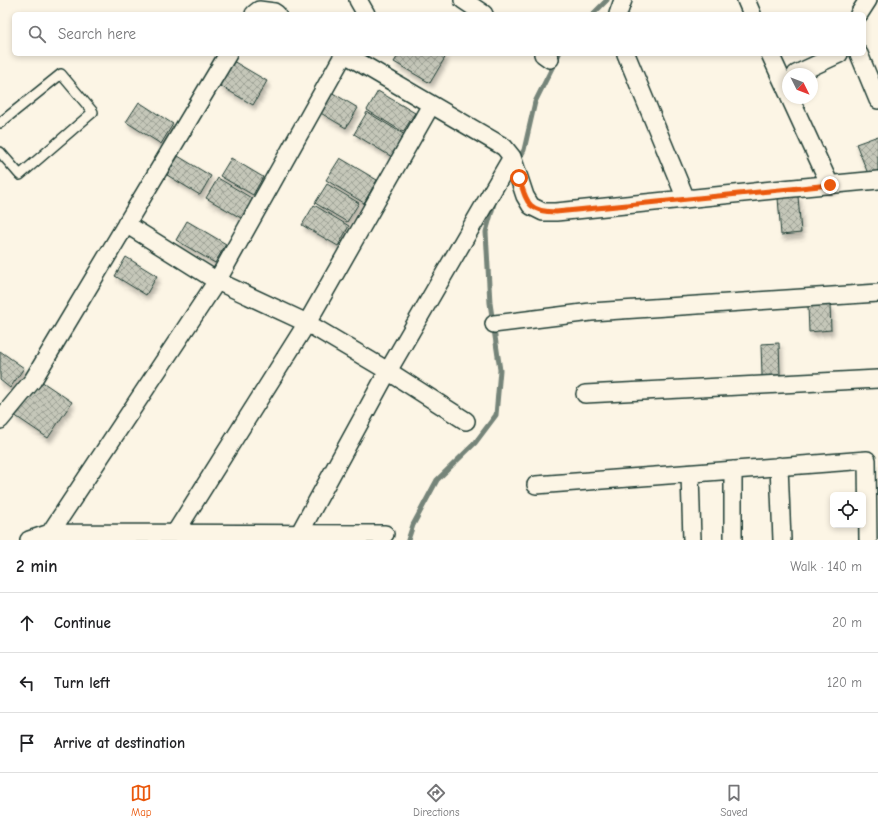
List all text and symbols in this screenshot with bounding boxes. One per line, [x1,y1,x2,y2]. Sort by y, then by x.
search box [12,12,866,56]
icon: search [26,23,48,45]
text: Search here [58,25,136,43]
north arrow [782,68,818,104]
route start [510,169,528,187]
route end [821,176,839,194]
map controls [830,492,866,528]
button: locate [830,492,866,528]
text: 2 min [16,557,57,576]
text: Walk · 140 m [790,559,862,574]
icon: ahead [16,612,38,634]
text: Continue [54,614,111,632]
text: 20 m [832,615,862,630]
icon: left [16,672,38,694]
text: Turn left [54,674,110,692]
text: 120 m [827,675,862,690]
icon: arrive [16,732,38,754]
text: Arrive at destination [54,734,185,752]
tab: Map [130,782,152,819]
tab: Directions [413,782,460,819]
tab: Saved [720,782,748,819]

